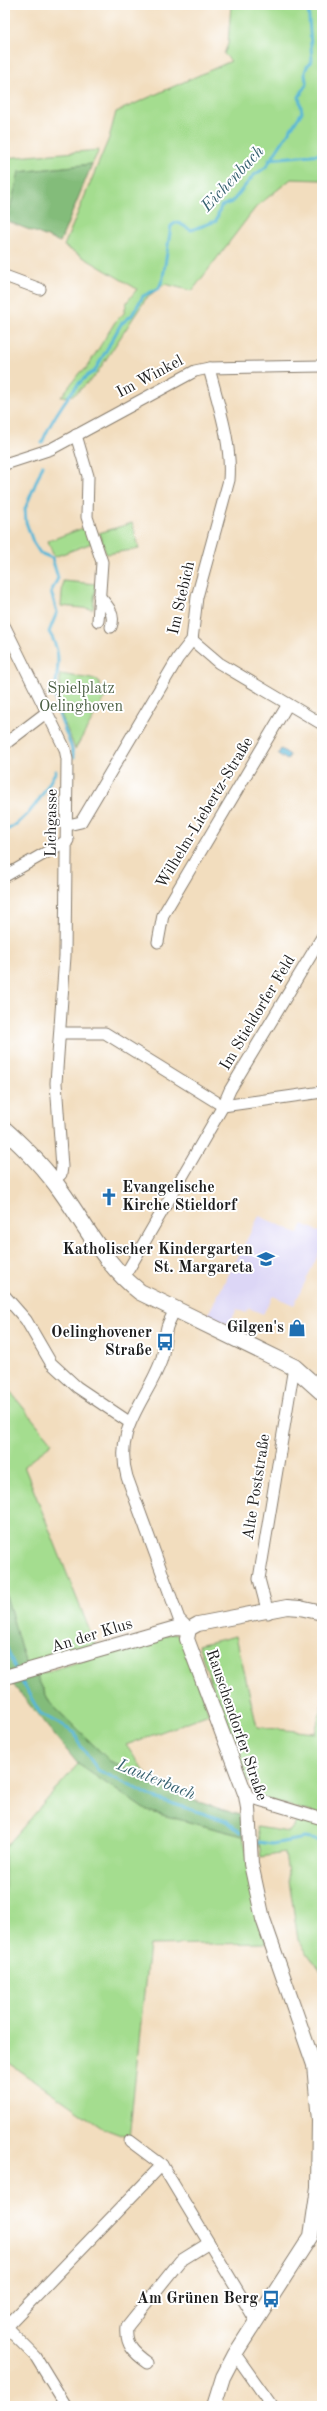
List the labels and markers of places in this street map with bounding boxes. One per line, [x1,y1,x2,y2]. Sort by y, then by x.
place label: Evangelische Kirche Stieldorf [122,1180,238,1214]
church icon: Evangelische Kirche Stieldorf [99,1187,119,1207]
place label: Katholischer Kindergarten St. Margareta [62,1242,253,1276]
school or university icon: Katholischer Kindergarten St. Margareta [256,1249,276,1269]
shop icon: Gilgen's [287,1318,307,1338]
place label: Gilgen's [227,1320,284,1336]
place label: Oelinghovener Straße [51,1325,152,1359]
bus stop icon: Oelinghovener Straße [155,1332,175,1352]
bus stop icon: Am Grünen Berg [261,2289,281,2309]
place label: Am Grünen Berg [137,2291,258,2307]

